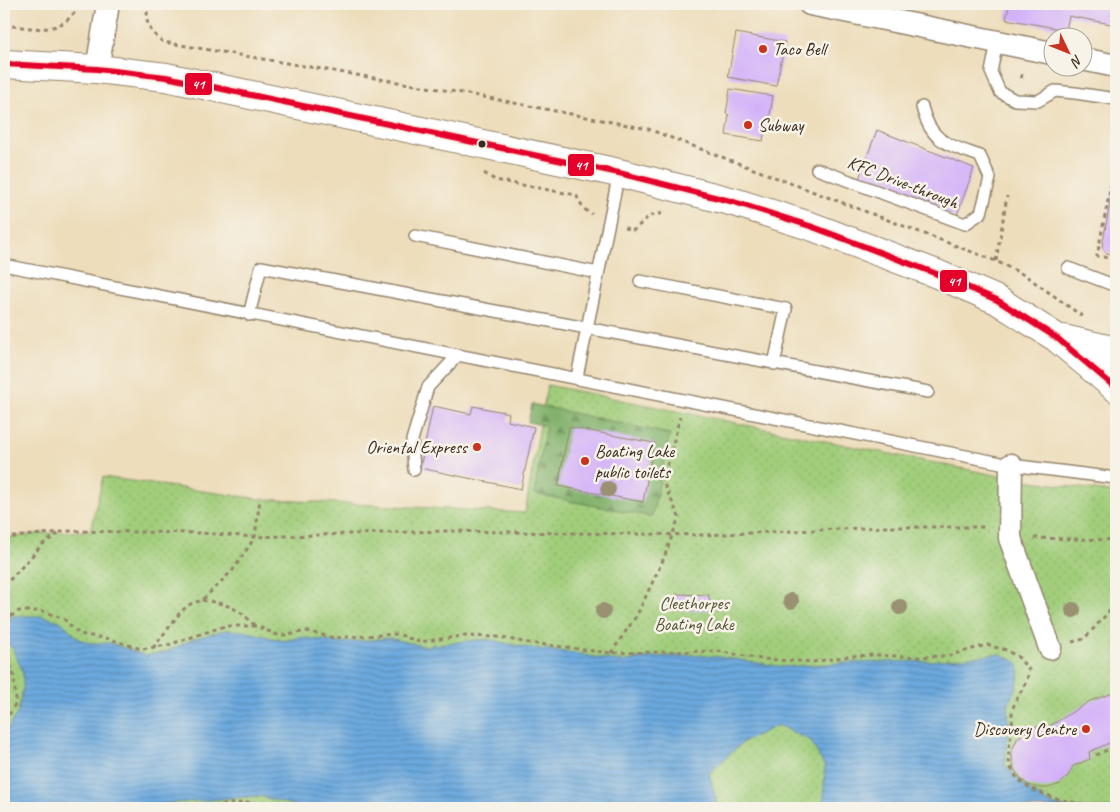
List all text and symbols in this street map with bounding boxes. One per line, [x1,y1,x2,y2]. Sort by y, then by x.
north arrow [1042,28,1092,78]
place label: Taco Bell [773,38,829,60]
marker: Taco Bell [757,43,769,55]
text: N [1066,52,1086,71]
line badge: 41 [184,72,213,96]
text: 41 [192,76,206,93]
place label: Subway [758,114,805,136]
marker: Subway [742,119,754,131]
unlabelled marker [477,139,487,149]
street label: KFC Drive-through [844,151,962,214]
line badge: 41 [567,153,595,177]
text: 41 [575,157,589,174]
line badge: 41 [939,269,968,293]
text: 41 [948,273,962,290]
place label: Oriental Express [366,436,469,458]
place label: Boating Lake public toilets [595,440,675,483]
marker: Oriental Express [471,441,483,453]
marker: Boating Lake public toilets [579,455,591,467]
park label: Cleethorpes Boating Lake [654,592,735,635]
place label: Discovery Centre [974,718,1077,740]
marker: Discovery Centre [1080,723,1092,735]

